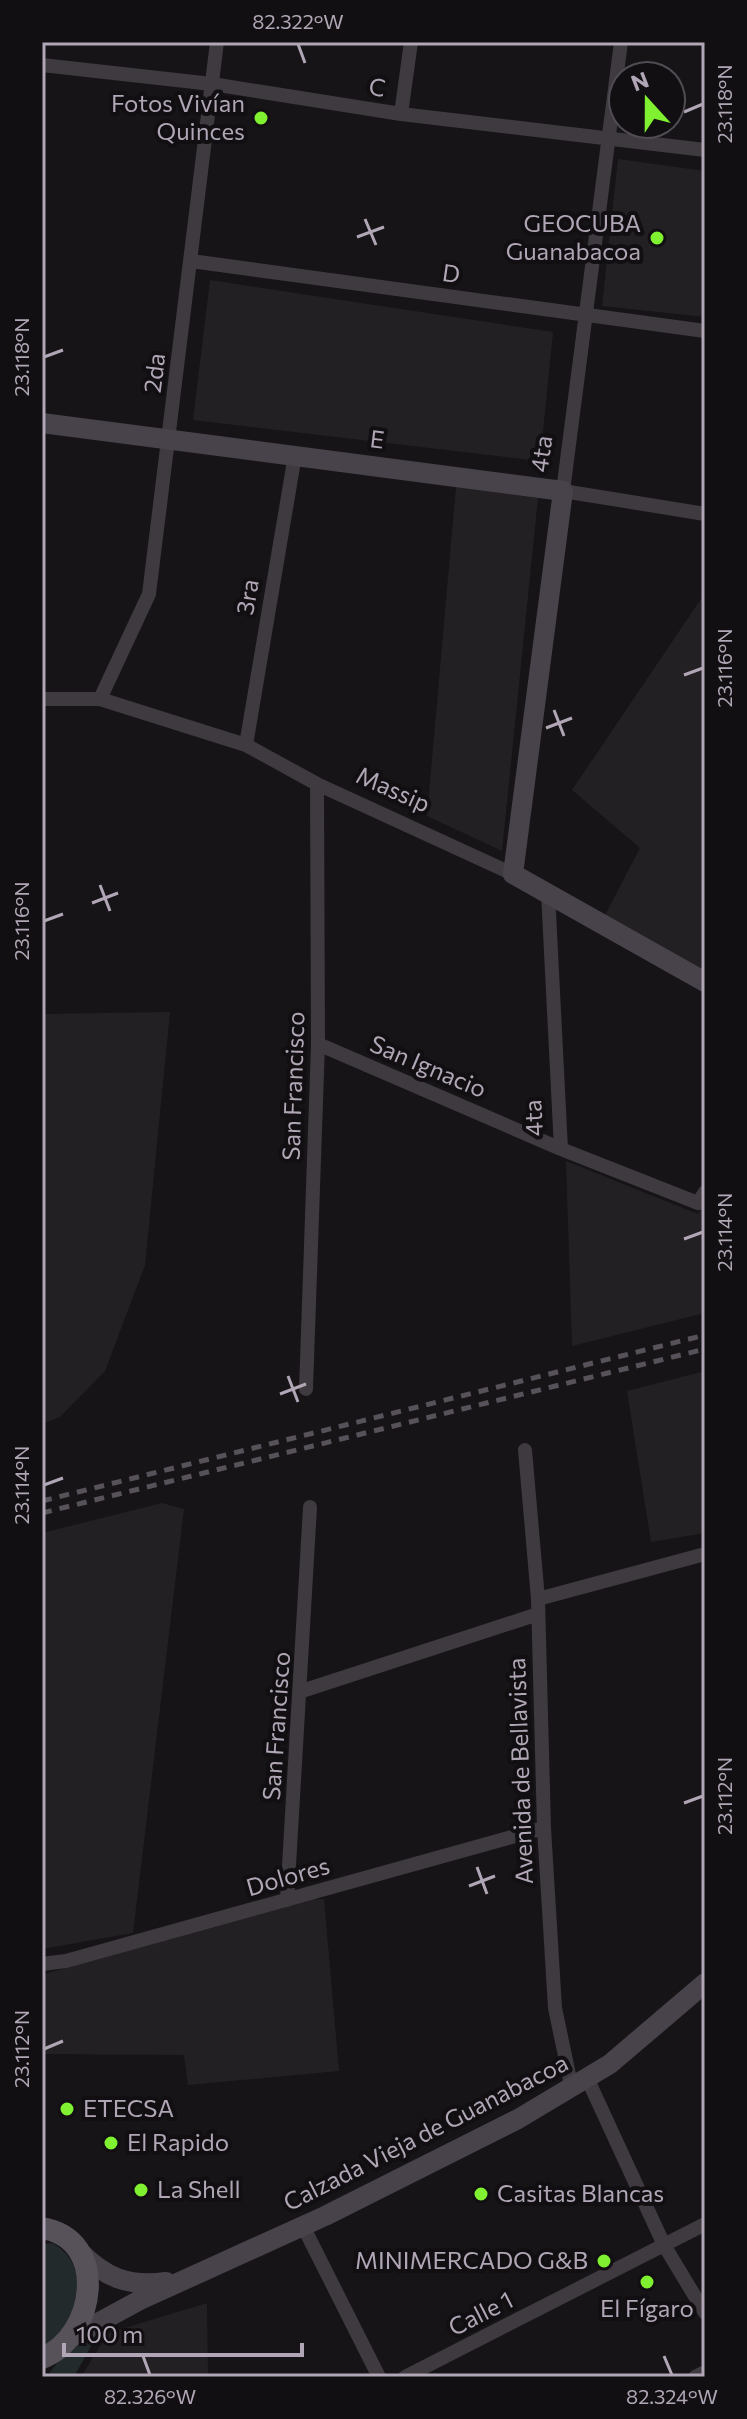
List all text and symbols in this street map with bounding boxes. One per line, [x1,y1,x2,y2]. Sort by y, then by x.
text: 82.322°W [252,9,344,33]
north arrow [607,60,687,140]
text: 23.118°N [712,64,736,144]
text: N [627,65,652,96]
street label: C [367,71,388,102]
place label: Fotos Vivían Quinces [111,88,245,145]
marker: Fotos Vivían Quinces [252,109,270,127]
place label: GEOCUBA Guanabacoa [506,208,641,265]
marker: GEOCUBA Guanabacoa [648,229,666,247]
street label: D [440,257,462,288]
text: 23.118°N [9,317,33,397]
street label: 2da [137,351,170,394]
street label: E [368,423,386,454]
street label: 4ta [524,434,557,474]
street label: 3ra [229,577,264,617]
text: 23.116°N [712,628,736,708]
street label: Massip [352,760,435,818]
text: 23.116°N [9,881,33,961]
street label: San Francisco [275,1011,310,1161]
street label: San Ignacio [366,1028,491,1103]
street label: 4ta [517,1099,548,1137]
text: 23.114°N [712,1193,736,1271]
text: 23.114°N [9,1446,33,1524]
street label: San Francisco [256,1650,295,1801]
street label: Avenida de Bellavista [501,1657,538,1885]
text: 23.112°N [712,1757,736,1835]
street label: Dolores [243,1850,333,1901]
text: 23.112°N [9,2010,33,2088]
street label: Calzada Vieja de Guanabacoa [278,2047,573,2216]
place label: ETECSA [83,2093,174,2122]
marker: ETECSA [58,2100,76,2118]
place label: El Rapido [127,2127,229,2156]
marker: El Rapido [102,2134,120,2152]
place label: La Shell [157,2174,241,2203]
place label: Casitas Blancas [497,2178,664,2207]
marker: La Shell [132,2181,150,2199]
marker: Casitas Blancas [472,2185,490,2203]
place label: MINIMERCADO G&B [355,2245,588,2274]
marker: MINIMERCADO G&B [595,2252,613,2270]
marker: El Fígaro [638,2273,656,2291]
street label: Calle 1 [443,2284,518,2341]
place label: El Fígaro [600,2293,694,2322]
scale bar [64,2307,302,2357]
text: 100 m [76,2319,143,2348]
text: 82.326°W [104,2384,196,2408]
text: 82.324°W [626,2384,718,2408]

